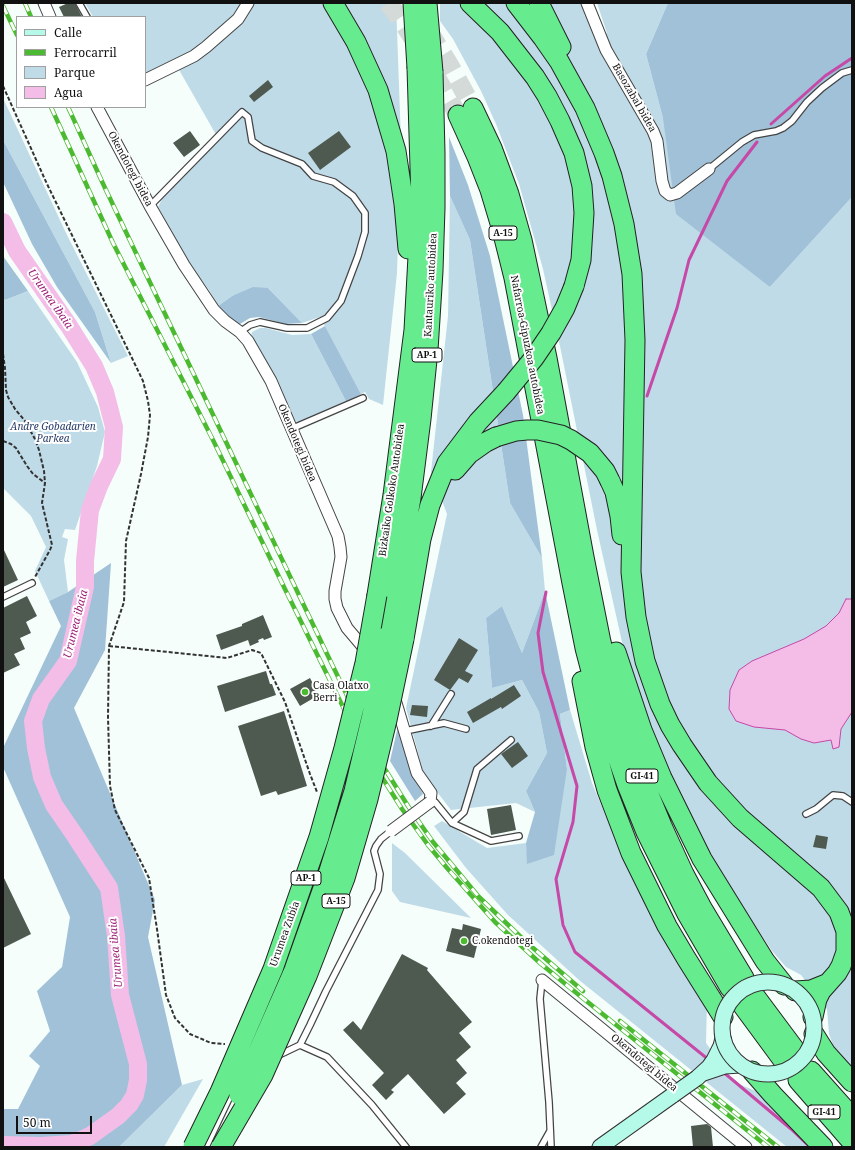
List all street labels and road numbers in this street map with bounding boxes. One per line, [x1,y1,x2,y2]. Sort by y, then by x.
street label: Basozabal bidea [610,62,658,134]
street label: Okendotegi bidea [105,129,155,209]
road number: A-15 [489,226,517,240]
street label: Kantauriko autobidea [422,233,440,337]
street label: Nafarroa-Gipuzkoa autobidea [508,274,546,416]
road number: AP-1 [412,348,442,362]
street label: Okendotegi bidea [275,402,319,484]
street label: Bizkaiko Golkoko Autobidea [377,423,407,557]
road number: GI-41 [626,769,658,783]
road number: AP-1 [291,871,321,885]
road number: A-15 [322,894,350,908]
street label: Urumea Zubia [268,900,302,968]
street label: Okendotegi bidea [608,1032,680,1094]
road number: GI-41 [808,1105,840,1119]

